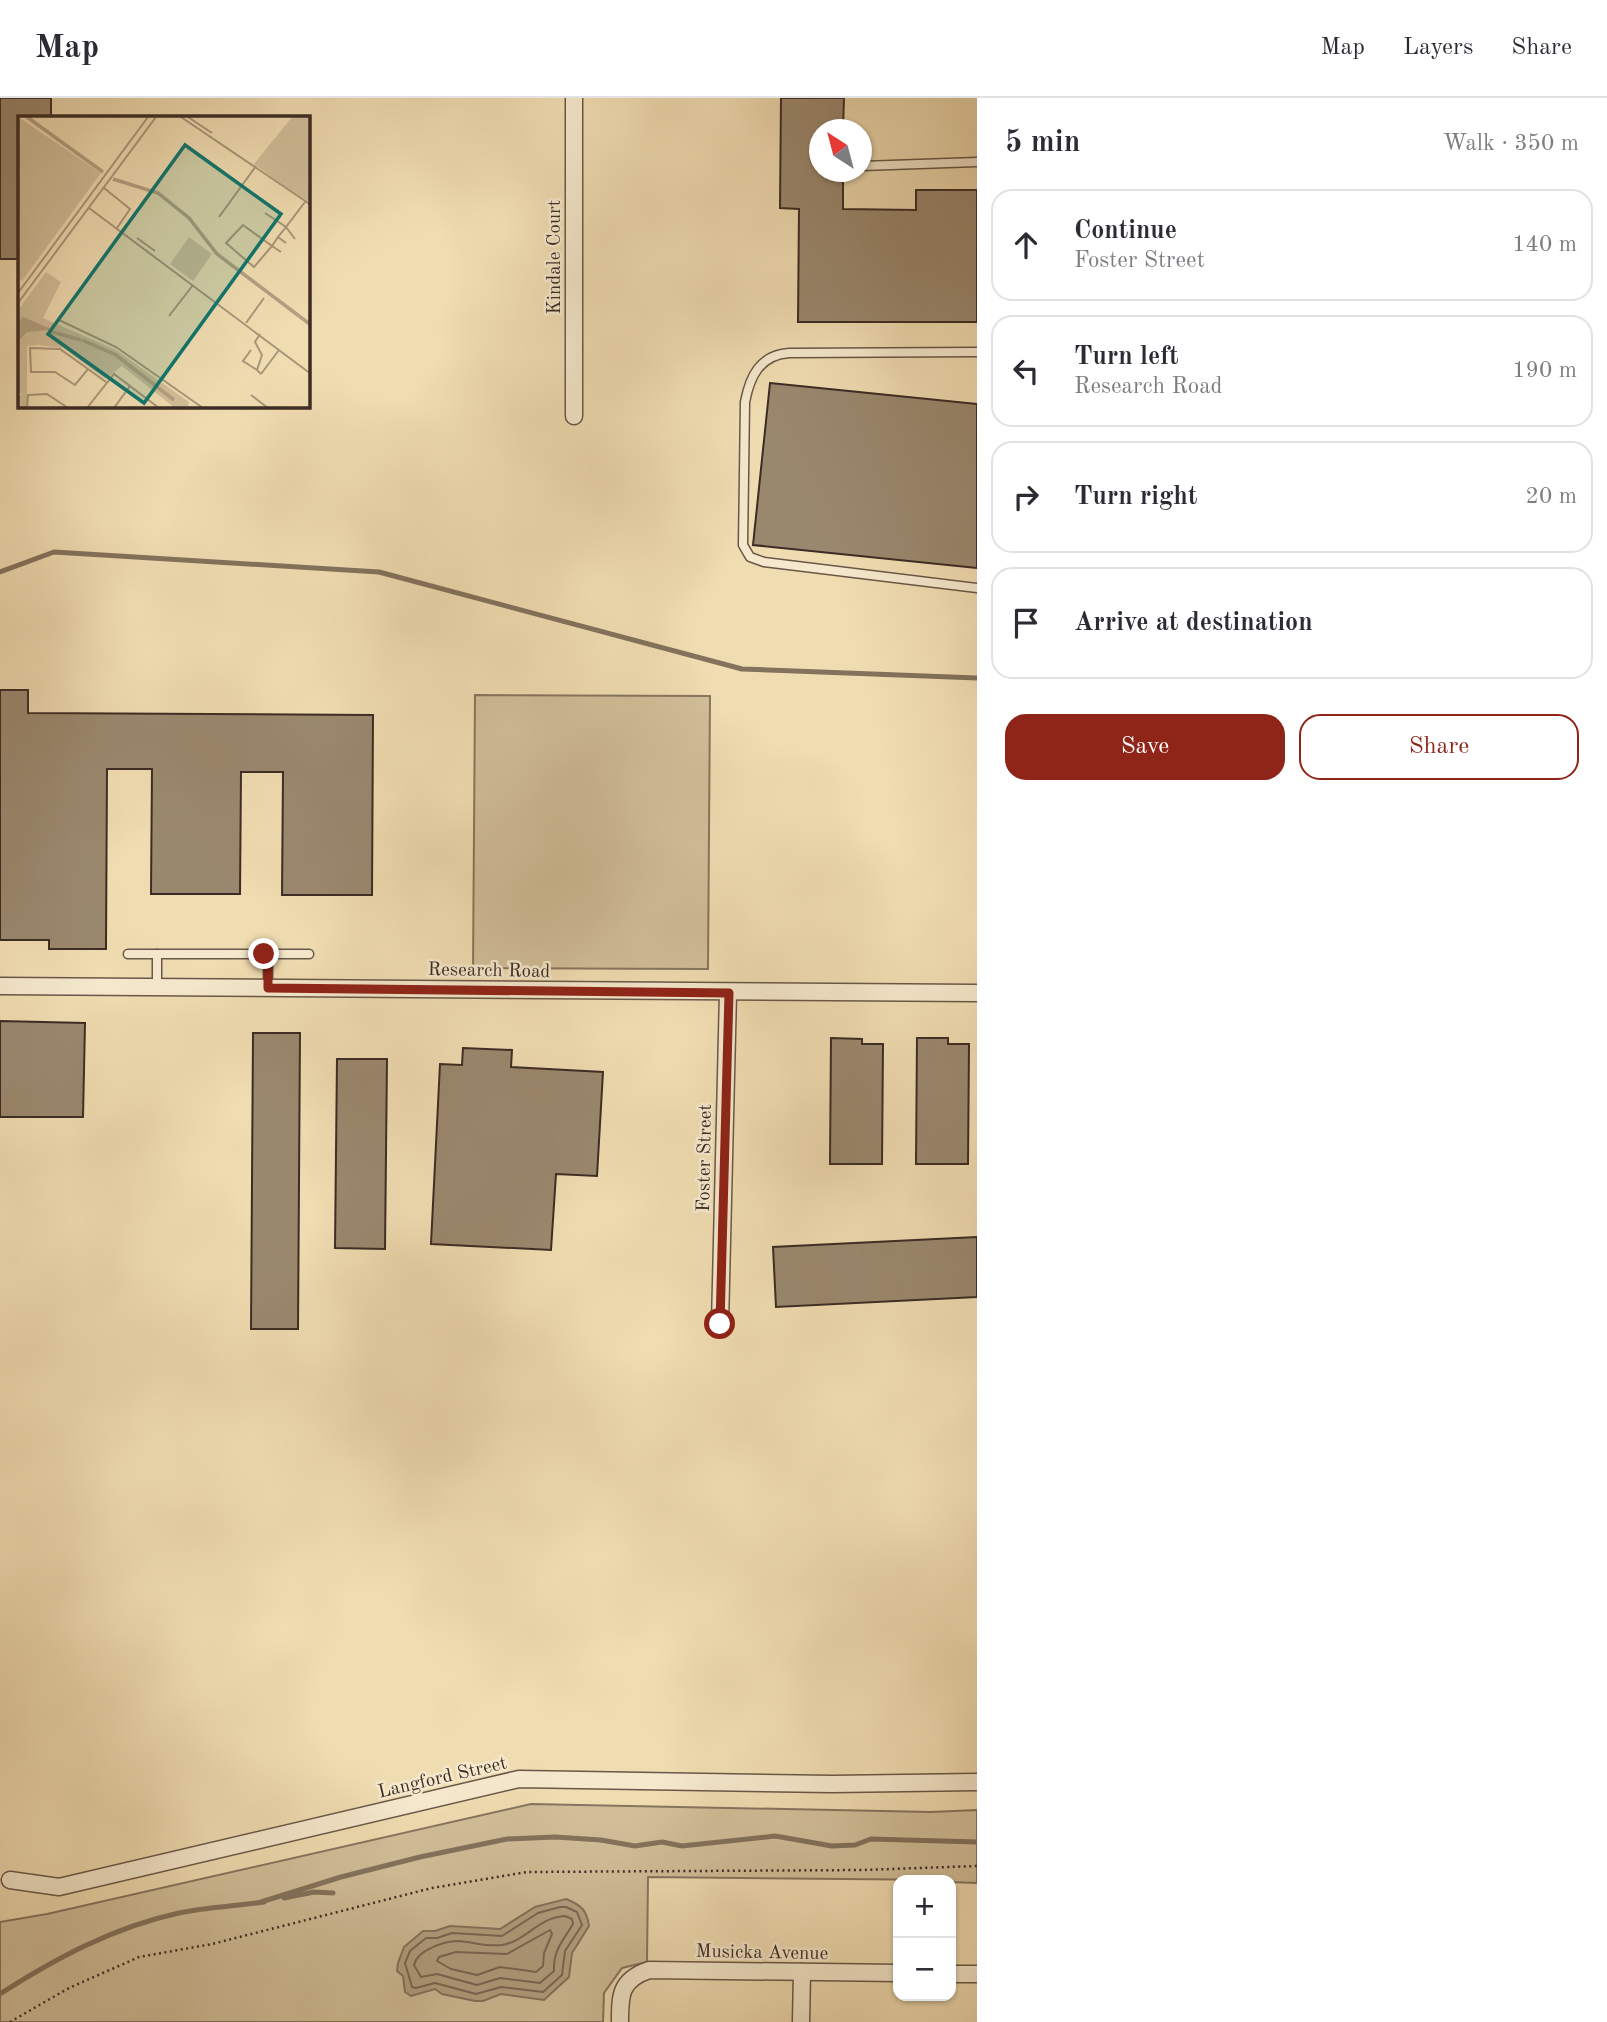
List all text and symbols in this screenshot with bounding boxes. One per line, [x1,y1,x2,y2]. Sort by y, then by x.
text: Map [35,32,99,65]
text: Map [1321,36,1365,60]
text: Layers [1403,36,1473,60]
text: Share [1511,36,1572,60]
inset map [18,116,310,408]
north arrow [809,119,872,182]
text: 5 min [1005,128,1080,158]
text: Walk · 350 m [1443,132,1579,155]
street label: Kindale Court [546,200,565,315]
text: Continue [1074,218,1177,244]
icon: ahead [1007,226,1045,264]
text: 140 m [1512,233,1577,256]
text: Foster Street [1074,249,1205,272]
text: Turn left [1074,344,1179,370]
icon: left [1007,352,1045,390]
text: 190 m [1512,359,1577,382]
text: Research Road [1074,375,1223,398]
icon: right [1007,478,1045,516]
text: Turn right [1074,484,1197,510]
text: 20 m [1526,485,1577,508]
icon: arrive [1007,604,1045,642]
text: Arrive at destination [1074,610,1313,636]
button: Save [1005,714,1285,780]
button: Share [1299,714,1579,780]
route end [248,938,279,969]
street label: Research Road [427,961,551,982]
street label: Foster Street [695,1104,716,1212]
route start [704,1308,735,1339]
street label: Langford Street [376,1754,509,1803]
map controls [893,1875,956,2001]
button: + [893,1875,956,1938]
button: − [893,1938,956,2001]
street label: Musicka Avenue [695,1943,828,1964]

